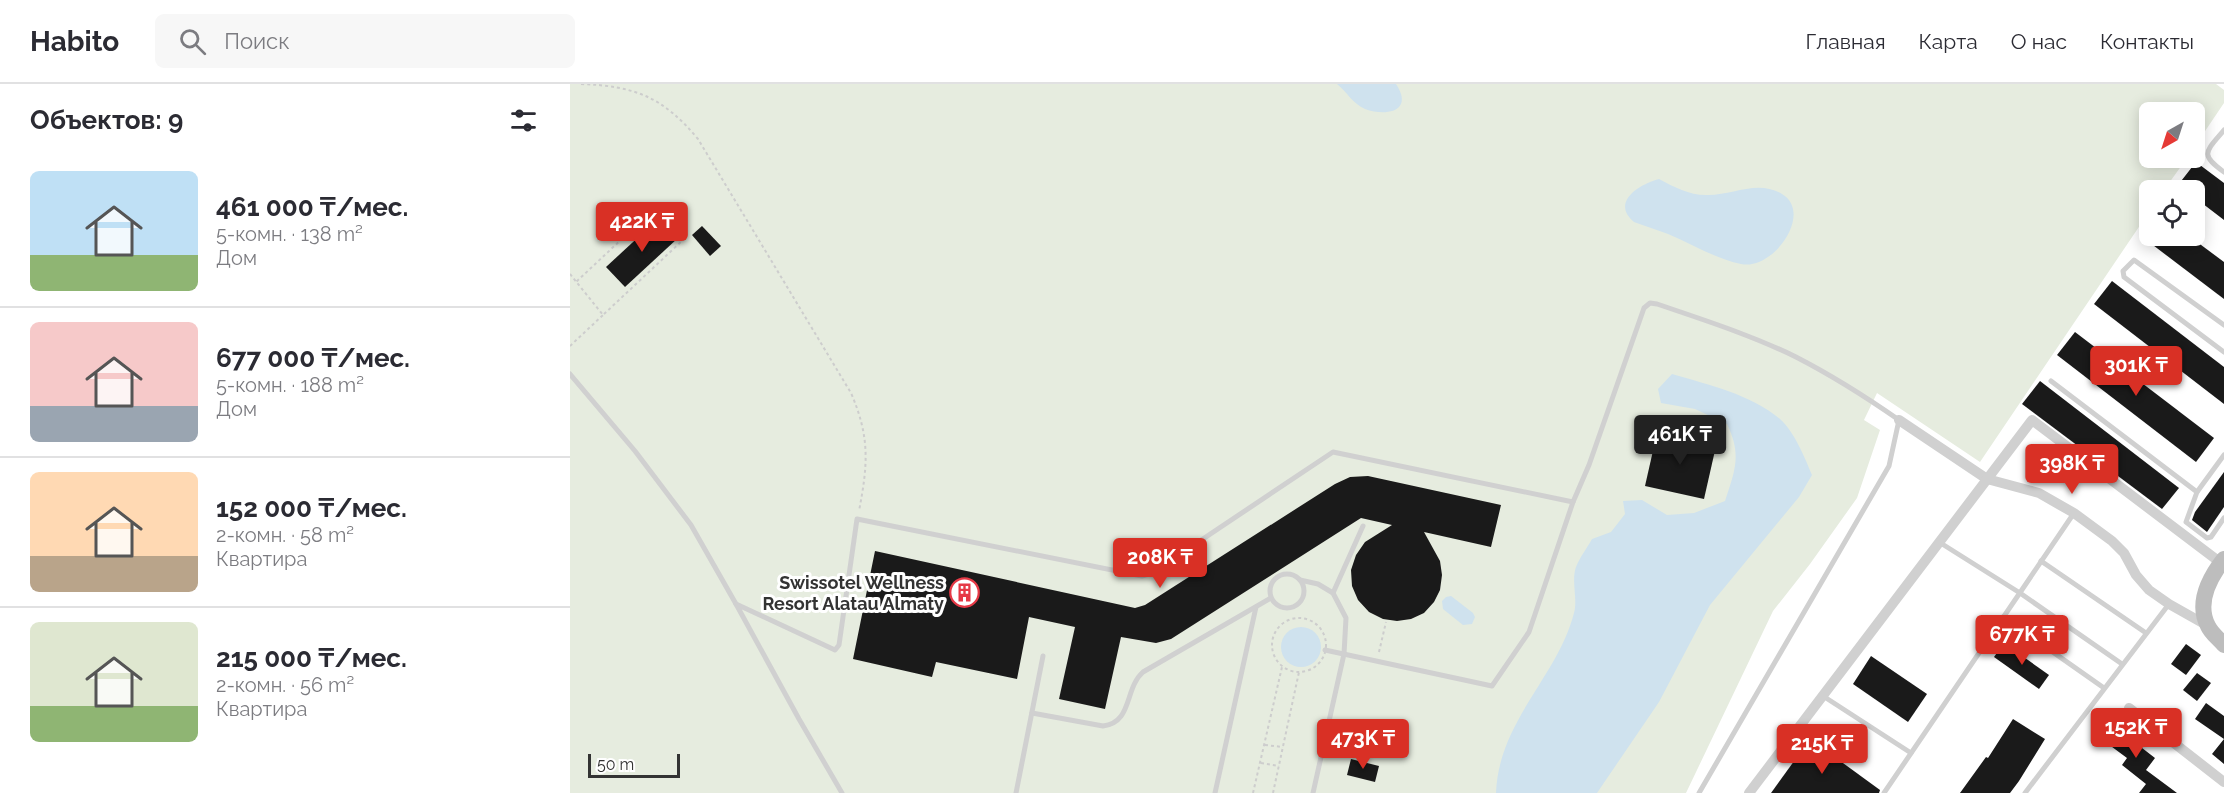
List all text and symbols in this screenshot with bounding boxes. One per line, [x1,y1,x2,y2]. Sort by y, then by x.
search box [155,14,575,68]
text: Habito [30,25,119,58]
icon: search [176,25,209,58]
text: Поиск [224,28,290,54]
text: Главная [1806,29,1886,54]
text: Карта [1919,29,1978,54]
text: О нас [2011,29,2067,54]
text: Контакты [2100,29,2194,54]
north arrow [2139,102,2205,168]
map controls [2139,102,2205,246]
icon: filters [507,104,540,137]
text: Объектов: 9 [30,105,183,135]
button: locate [2139,180,2205,246]
text: 461 000 ₸/мес. [216,192,408,222]
icon: home [78,195,150,267]
pin: 422K ₸ [593,202,691,253]
text: 422K ₸ [610,209,674,233]
text: 5-комн. · 138 m² [216,222,363,246]
text: Дом [216,246,257,270]
text: 677 000 ₸/мес. [216,343,410,373]
icon: home [78,346,150,418]
pin: 301K ₸ [2087,346,2185,397]
text: 301K ₸ [2104,353,2168,377]
text: 5-комн. · 188 m² [216,373,364,397]
text: Дом [216,397,257,421]
pin: 461K ₸ [1631,415,1729,466]
text: 461K ₸ [1648,422,1712,446]
pin: 398K ₸ [2023,444,2121,495]
text: 398K ₸ [2039,451,2105,475]
text: 152 000 ₸/мес. [216,493,407,523]
icon: home [78,496,150,568]
text: 2-комн. · 58 m² [216,523,354,547]
pin: 208K ₸ [1111,538,1209,589]
text: 208K ₸ [1127,545,1193,569]
text: Квартира [216,547,307,571]
place label: Swissotel Wellness Resort Alatau Almaty [762,572,944,614]
building icon: Swissotel Wellness Resort Alatau Almaty [949,577,981,609]
pin: 677K ₸ [1973,615,2071,666]
text: 677K ₸ [1989,622,2055,646]
text: 215 000 ₸/мес. [216,643,407,673]
icon: home [78,646,150,718]
text: 2-комн. · 56 m² [216,673,354,697]
text: Квартира [216,697,307,721]
pin: 152K ₸ [2087,708,2185,759]
text: 152K ₸ [2105,715,2167,739]
pin: 473K ₸ [1314,719,1412,770]
pin: 215K ₸ [1773,724,1871,775]
text: 473K ₸ [1331,726,1395,750]
text: 215K ₸ [1791,731,1853,755]
scale bar [588,751,680,778]
text: 50 m [597,755,634,774]

